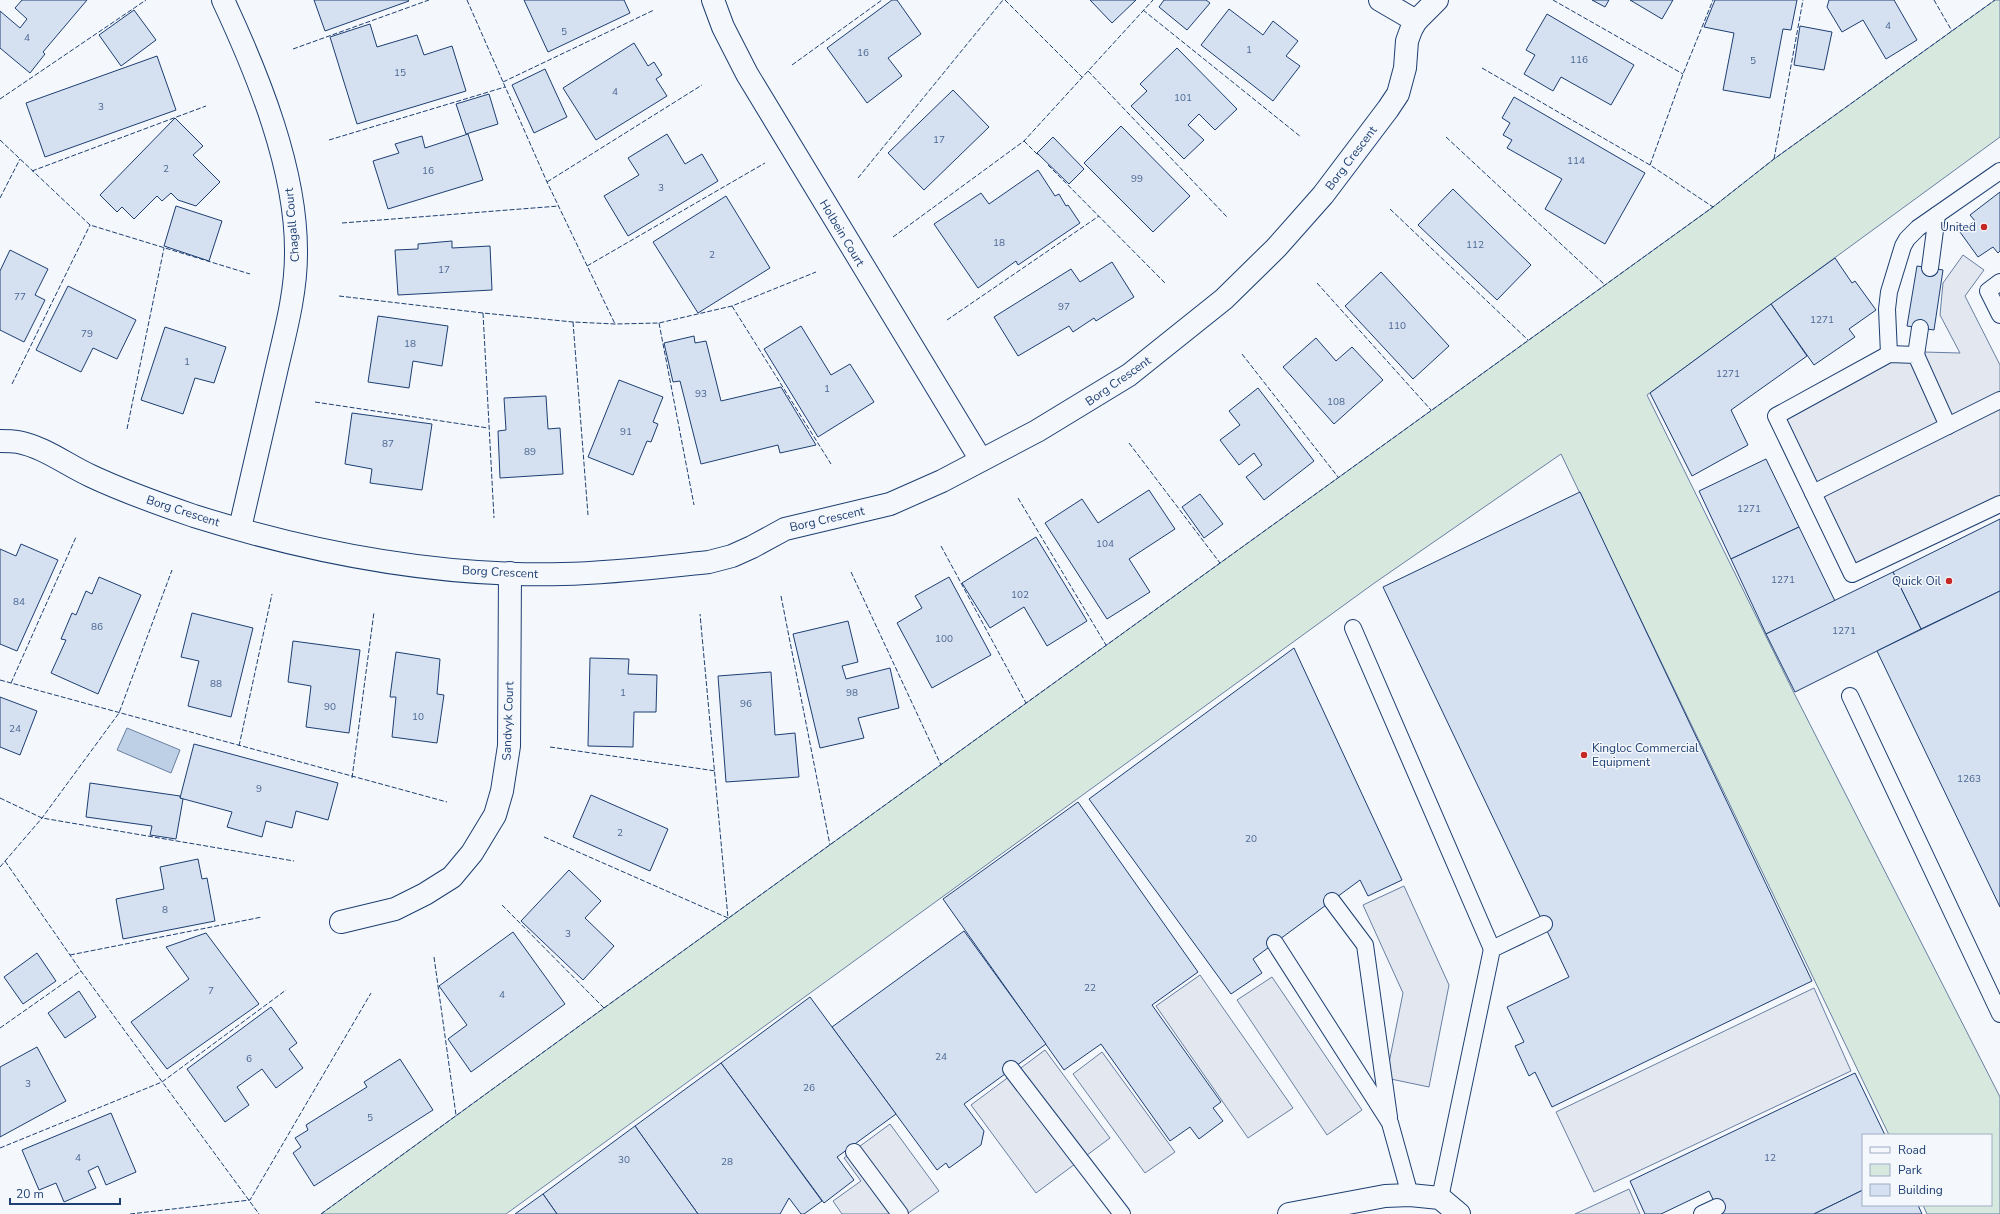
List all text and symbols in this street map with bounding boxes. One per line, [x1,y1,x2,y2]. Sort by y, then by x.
house number: 4 [1885,19,1891,33]
house number: 5 [561,25,567,39]
house number: 4 [24,31,30,45]
house number: 1 [1246,43,1252,57]
house number: 16 [857,46,869,60]
house number: 116 [1570,53,1588,67]
house number: 5 [1750,54,1756,68]
house number: 15 [394,66,406,80]
house number: 4 [612,85,618,99]
house number: 101 [1174,91,1192,105]
house number: 3 [98,100,104,114]
street label: Borg Crescent [1322,122,1381,193]
house number: 17 [933,133,945,147]
house number: 114 [1567,154,1585,168]
house number: 2 [163,162,169,176]
house number: 16 [422,164,434,178]
house number: 99 [1131,172,1143,186]
house number: 3 [658,181,664,195]
street label: Chagall Court [281,186,303,263]
street label: Holbein Court [816,197,869,270]
place label: United [1940,219,1976,235]
marker: United [1979,222,1989,232]
house number: 18 [993,236,1005,250]
house number: 112 [1466,238,1484,252]
house number: 2 [709,248,715,262]
house number: 17 [438,263,450,277]
house number: 77 [14,290,26,304]
house number: 97 [1058,300,1070,314]
house number: 1271 [1810,313,1834,327]
house number: 110 [1388,319,1406,333]
house number: 79 [81,327,93,341]
house number: 18 [404,337,416,351]
street label: Borg Crescent [1082,352,1155,409]
house number: 1 [184,355,190,369]
house number: 1271 [1716,367,1740,381]
house number: 1 [824,382,830,396]
house number: 93 [695,387,707,401]
house number: 108 [1327,395,1345,409]
house number: 91 [620,425,632,439]
house number: 87 [382,437,394,451]
house number: 89 [524,445,536,459]
street label: Borg Crescent [144,492,223,531]
street label: Borg Crescent [788,502,867,535]
house number: 1271 [1737,502,1761,516]
house number: 104 [1096,537,1114,551]
street label: Borg Crescent [461,562,539,582]
house number: 1271 [1771,573,1795,587]
place label: Quick Oil [1892,573,1941,589]
marker: Quick Oil [1944,576,1954,586]
house number: 102 [1011,588,1029,602]
house number: 84 [13,595,25,609]
house number: 86 [91,620,103,634]
house number: 1271 [1832,624,1856,638]
house number: 100 [935,632,953,646]
house number: 88 [210,677,222,691]
street label: Sandvyk Court [499,680,517,761]
house number: 1 [620,686,626,700]
house number: 98 [846,686,858,700]
house number: 96 [740,697,752,711]
house number: 90 [324,700,336,714]
house number: 10 [412,710,424,724]
house number: 24 [9,722,21,736]
place label: Kingloc Commercial Equipment [1592,740,1699,770]
marker: Kingloc Commercial Equipment [1579,750,1589,760]
house number: 1263 [1957,772,1981,786]
house number: 9 [256,782,262,796]
house number: 2 [617,826,623,840]
house number: 20 [1245,832,1257,846]
house number: 8 [162,903,168,917]
house number: 3 [565,927,571,941]
house number: 22 [1084,981,1096,995]
house number: 7 [208,984,214,998]
house number: 4 [499,988,505,1002]
house number: 24 [935,1050,947,1064]
house number: 6 [246,1052,252,1066]
house number: 3 [25,1077,31,1091]
house number: 26 [803,1081,815,1095]
house number: 5 [367,1111,373,1125]
legend [1862,1134,1992,1206]
text: Road [1898,1142,1926,1158]
house number: 4 [75,1151,81,1165]
house number: 12 [1764,1151,1776,1165]
house number: 30 [618,1153,630,1167]
house number: 28 [721,1155,733,1169]
text: Park [1898,1162,1923,1178]
scale bar [10,1180,120,1206]
text: Building [1898,1182,1943,1198]
text: 20 m [16,1186,44,1202]

